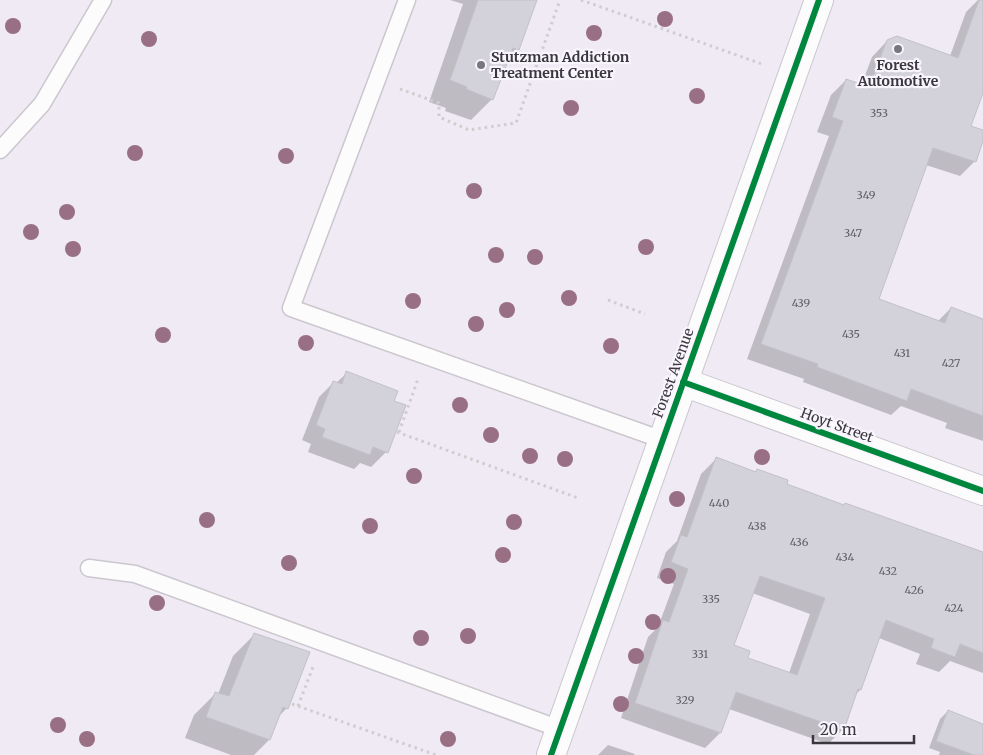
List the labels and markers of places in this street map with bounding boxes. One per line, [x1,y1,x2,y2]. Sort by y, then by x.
marker: Forest Automotive [892,43,904,55]
place label: Stutzman Addiction Treatment Center [491,48,630,82]
place label: Forest Automotive [857,56,939,90]
marker: Stutzman Addiction Treatment Center [475,59,487,71]

